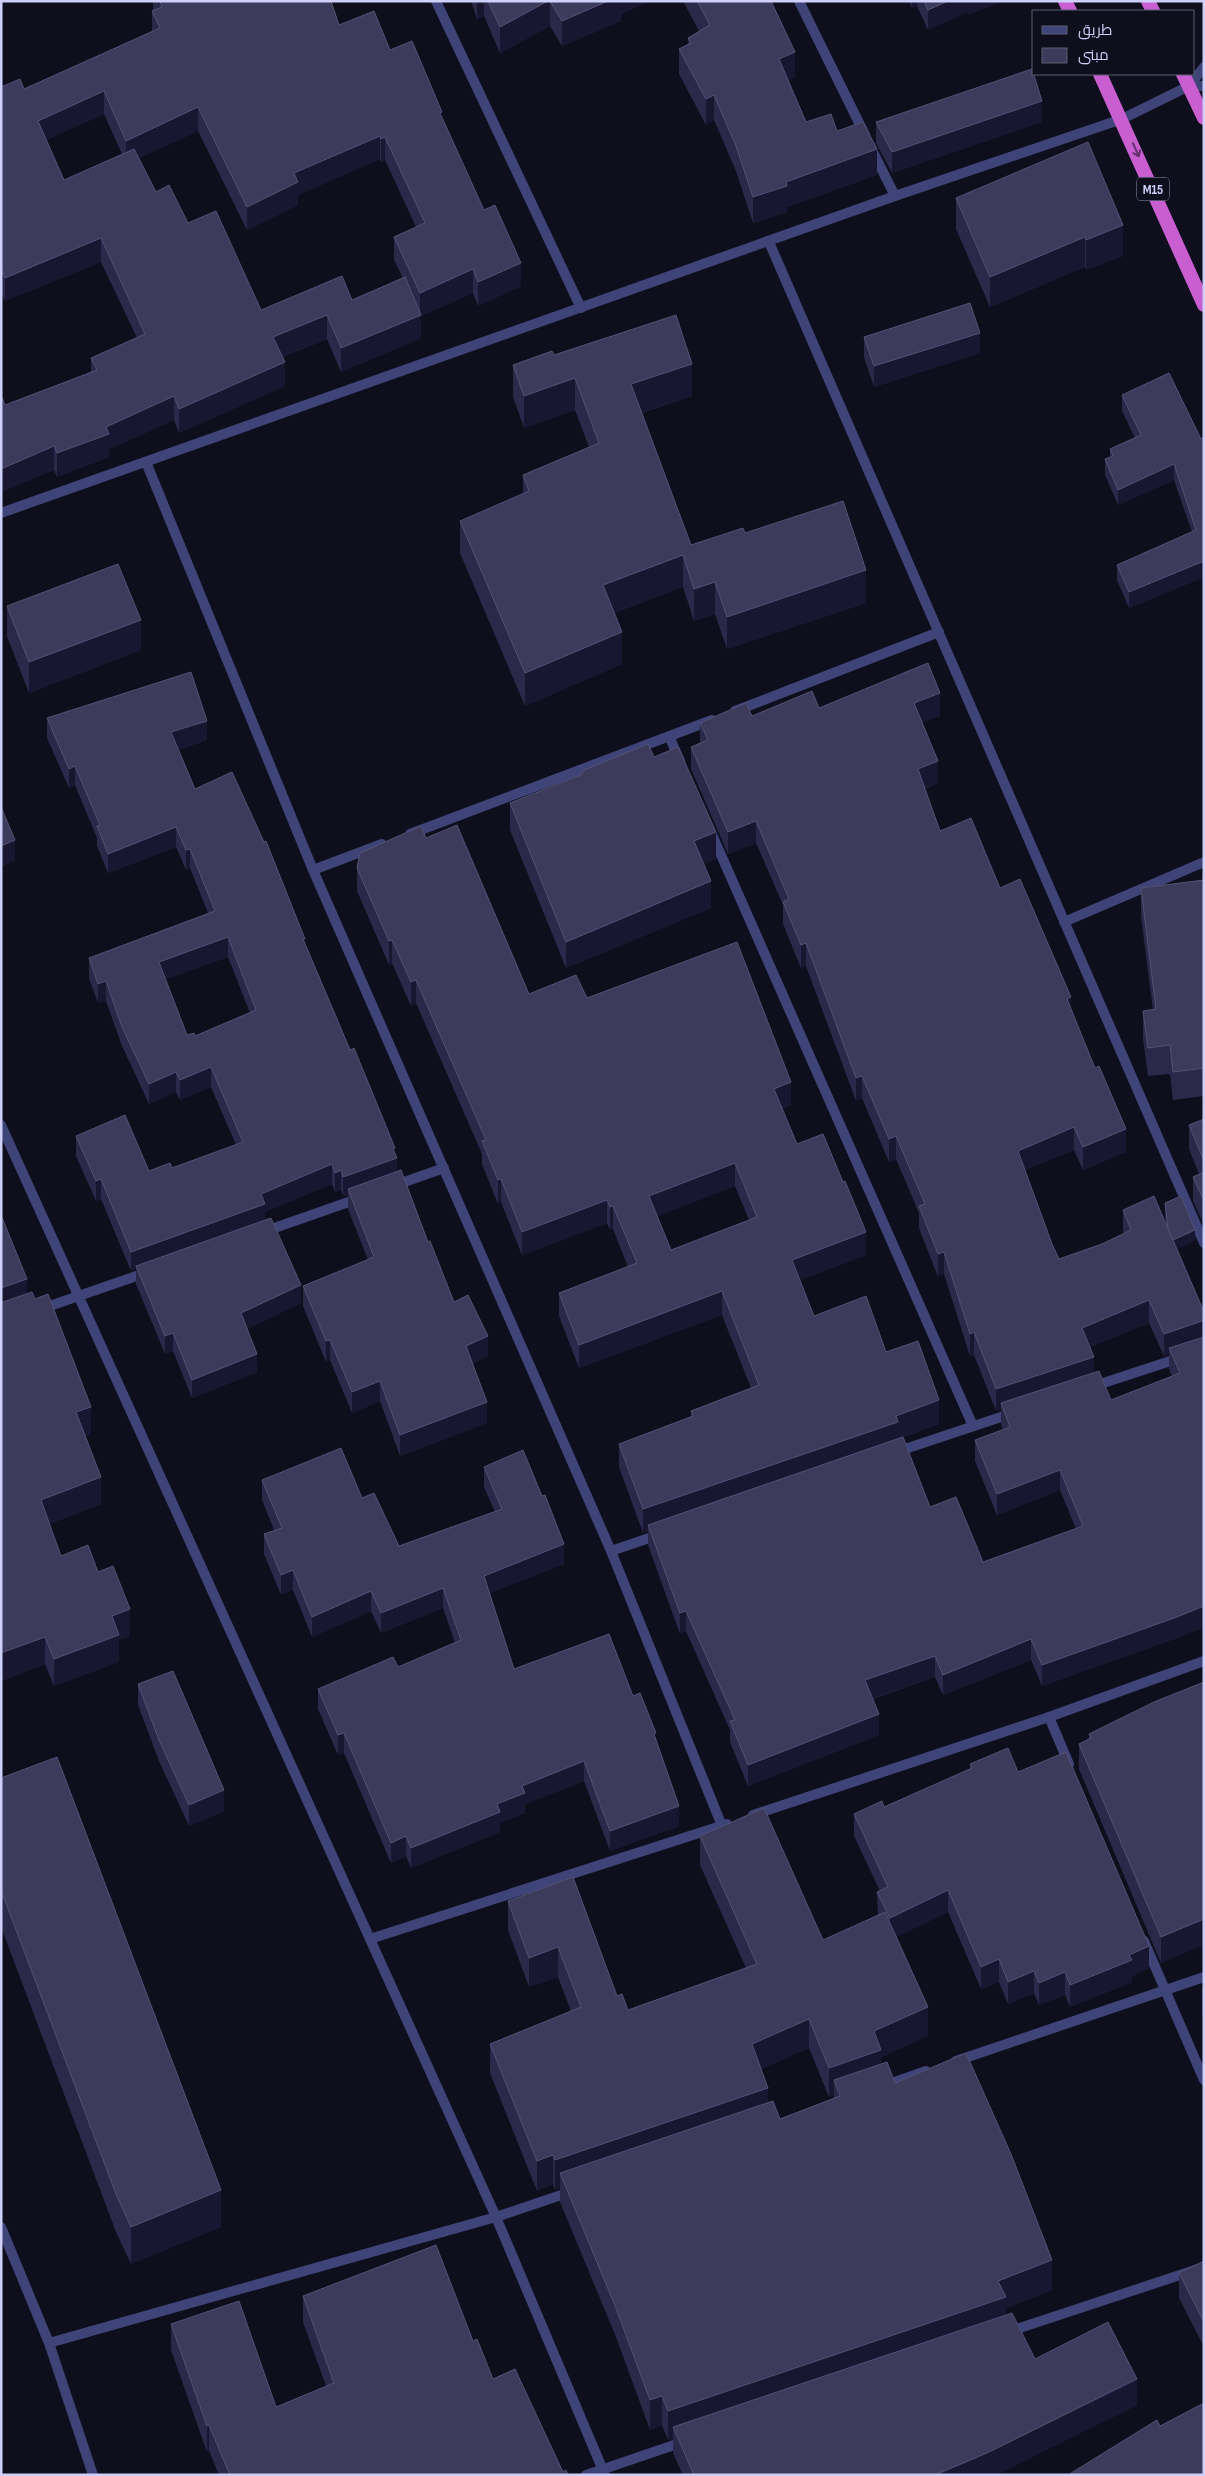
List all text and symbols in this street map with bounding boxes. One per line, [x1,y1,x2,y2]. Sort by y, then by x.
legend [1032,10,1195,75]
text: طريق [1078,21,1112,40]
text: مبنى [1078,46,1109,65]
one-way arrow [1131,142,1141,157]
road number: M15 [1137,178,1169,200]

